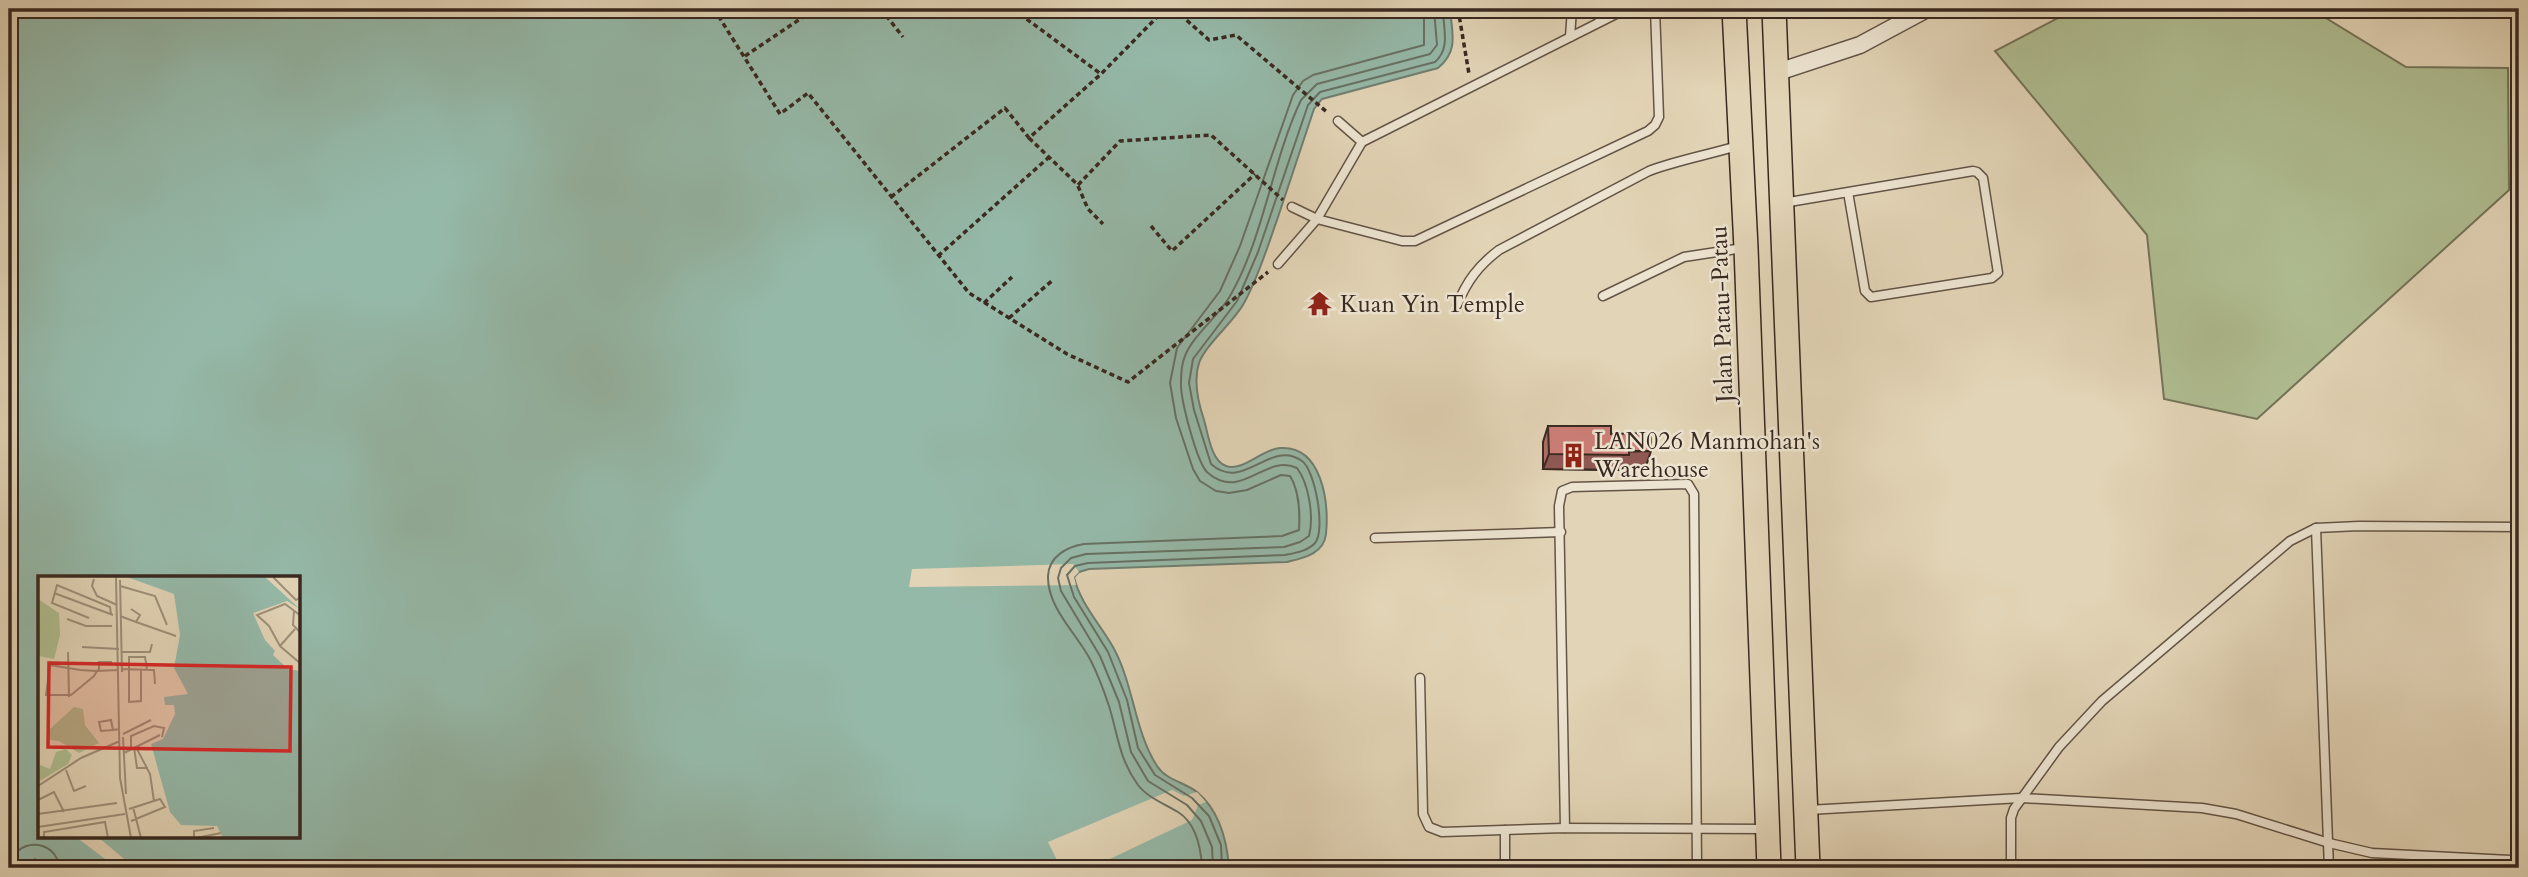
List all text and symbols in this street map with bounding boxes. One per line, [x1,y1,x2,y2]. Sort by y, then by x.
street label: Jalan Patau-Patau [1702,225,1742,406]
place label: Kuan Yin Temple [1340,288,1525,321]
temple icon: Kuan Yin Temple [1306,290,1334,318]
place label: LAN026 Manmohan's Warehouse [1593,425,1820,486]
building icon: LAN026 Manmohan's Warehouse [1560,441,1588,469]
inset map [38,576,301,838]

